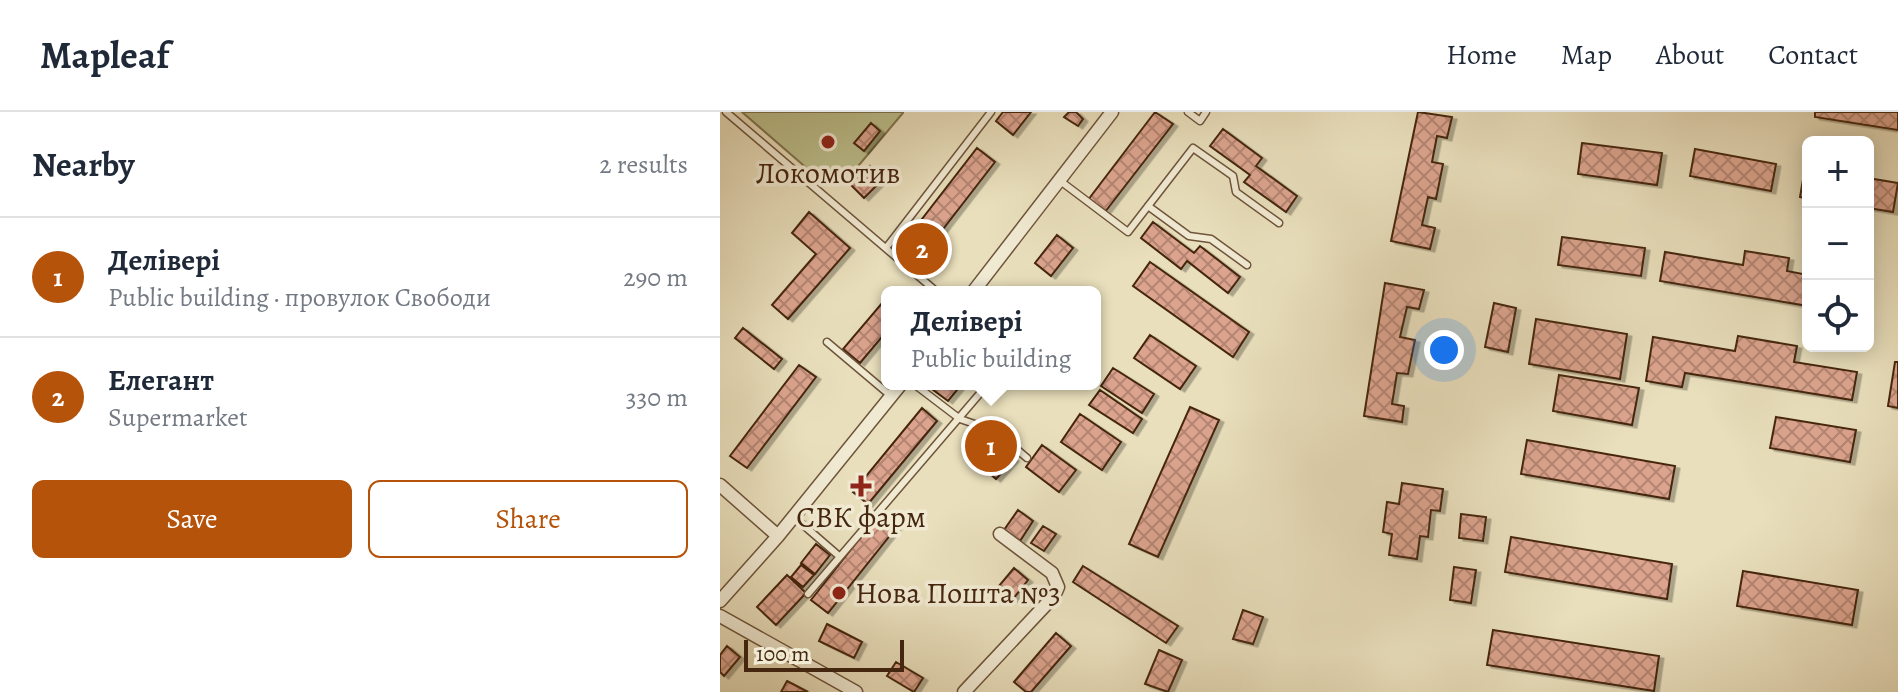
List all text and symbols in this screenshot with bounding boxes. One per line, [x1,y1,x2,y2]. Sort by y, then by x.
text: Mapleaf [40,29,169,81]
text: Home [1446,36,1517,74]
text: Map [1561,36,1612,74]
text: About [1656,36,1724,74]
text: Contact [1768,36,1858,74]
marker: Локомотив [819,133,837,151]
map controls [1802,136,1874,352]
button: + [1802,136,1874,208]
text: Nearby [32,141,135,188]
text: 2 results [599,147,688,182]
place label: Локомотив [756,153,900,193]
button: − [1802,208,1874,280]
pin: 2 [896,219,948,279]
text: Делівері [108,240,220,280]
text: 1 [53,260,63,295]
text: 290 m [623,260,688,295]
text: Public building · провулок Свободи [108,280,491,315]
button: locate [1802,280,1874,352]
popup [881,286,1101,390]
text: Делівері [911,301,1023,341]
your location [1424,330,1464,370]
text: Public building [911,341,1071,376]
text: Елегант [108,360,214,400]
text: 2 [52,380,64,415]
text: 330 m [626,380,688,415]
text: Supermarket [108,400,248,435]
pin: 1 [965,416,1017,476]
marker: СВК фарм [852,477,870,495]
button: Save [32,480,352,558]
button: Share [368,480,688,558]
place label: СВК фарм [796,497,926,537]
place label: Нова Пошта №3 [855,573,1061,613]
marker: Нова Пошта №3 [830,584,848,602]
scale bar [744,636,904,672]
text: 100 m [756,639,810,669]

